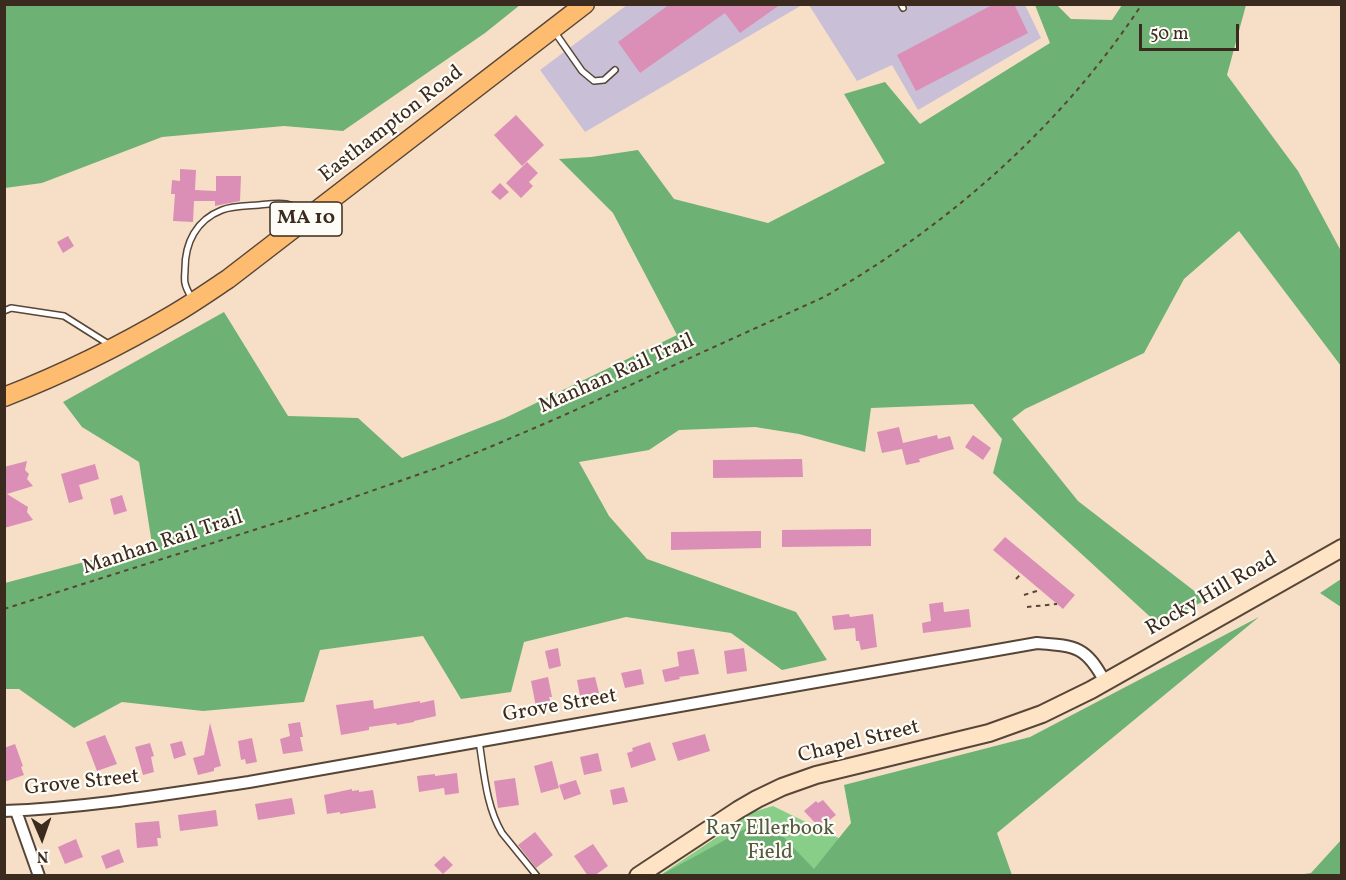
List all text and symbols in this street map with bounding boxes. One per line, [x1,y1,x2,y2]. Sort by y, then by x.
scale bar [1142,12,1242,50]
text: 50 m [1150,22,1189,47]
street label: Easthampton Road [315,61,469,189]
road number: MA 10 [270,202,342,236]
street label: Manhan Rail Trail [536,329,698,421]
street label: Manhan Rail Trail [80,506,246,582]
street label: Rocky Hill Road [1142,547,1282,643]
street label: Grove Street [501,685,619,729]
street label: Chapel Street [796,716,922,770]
street label: Grove Street [23,765,141,803]
north arrow [12,808,72,868]
park label: Ray Ellerbook Field [706,817,834,867]
text: N [36,845,49,867]

